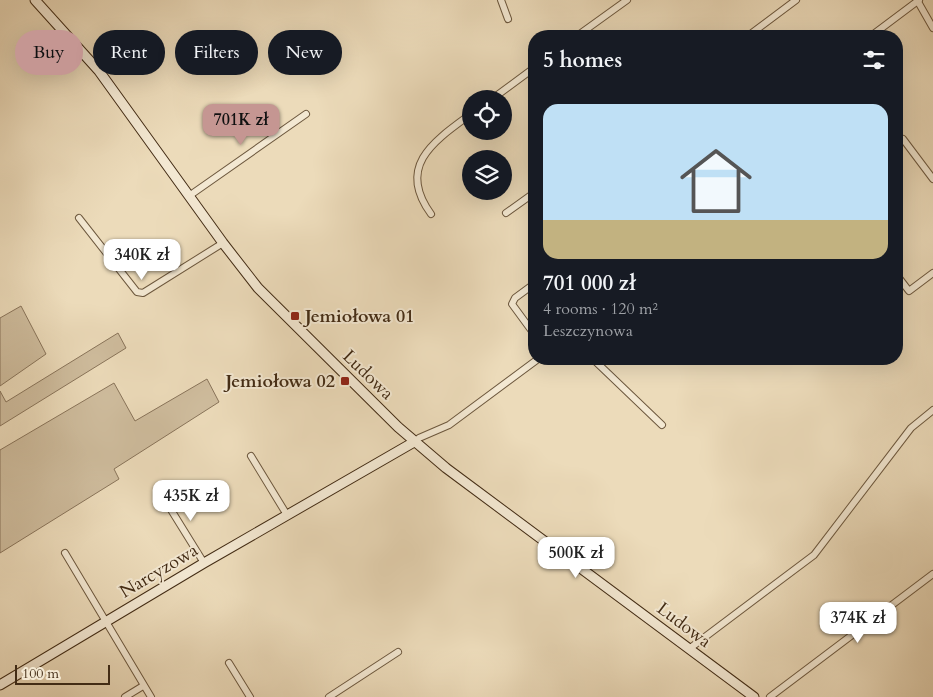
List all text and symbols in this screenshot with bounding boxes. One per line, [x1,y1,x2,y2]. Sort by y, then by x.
chip: Buy [15,30,83,75]
chip: Rent [93,30,165,75]
chip: Filters [175,30,258,75]
chip: New [268,30,342,75]
text: 5 homes [543,46,622,75]
icon: filters [860,46,888,74]
map controls [462,90,512,200]
button: locate [462,90,512,140]
pin: 701K zł [195,104,287,146]
text: 701K zł [214,109,268,131]
icon: home [671,136,761,226]
button: layers [462,150,512,200]
pin: 340K zł [96,238,188,281]
text: 340K zł [115,244,169,266]
text: 701 000 zł [543,269,636,298]
text: 4 rooms · 120 m² [543,298,658,320]
place label: Jemiołowa 01 [302,304,414,329]
marker: Jemiołowa 01 [289,310,301,322]
text: Leszczynowa [543,320,633,342]
street label: Ludowa [337,344,399,406]
place label: Jemiołowa 02 [223,369,335,394]
marker: Jemiołowa 02 [339,375,351,387]
pin: 435K zł [145,480,237,522]
text: 435K zł [164,485,218,507]
pin: 500K zł [530,536,622,579]
street label: Narcyzowa [115,538,203,604]
text: 500K zł [549,542,603,564]
street label: Ludowa [652,596,717,654]
pin: 374K zł [812,602,904,644]
text: 374K zł [831,607,885,629]
scale bar [15,662,110,685]
text: 100 m [22,664,59,683]

